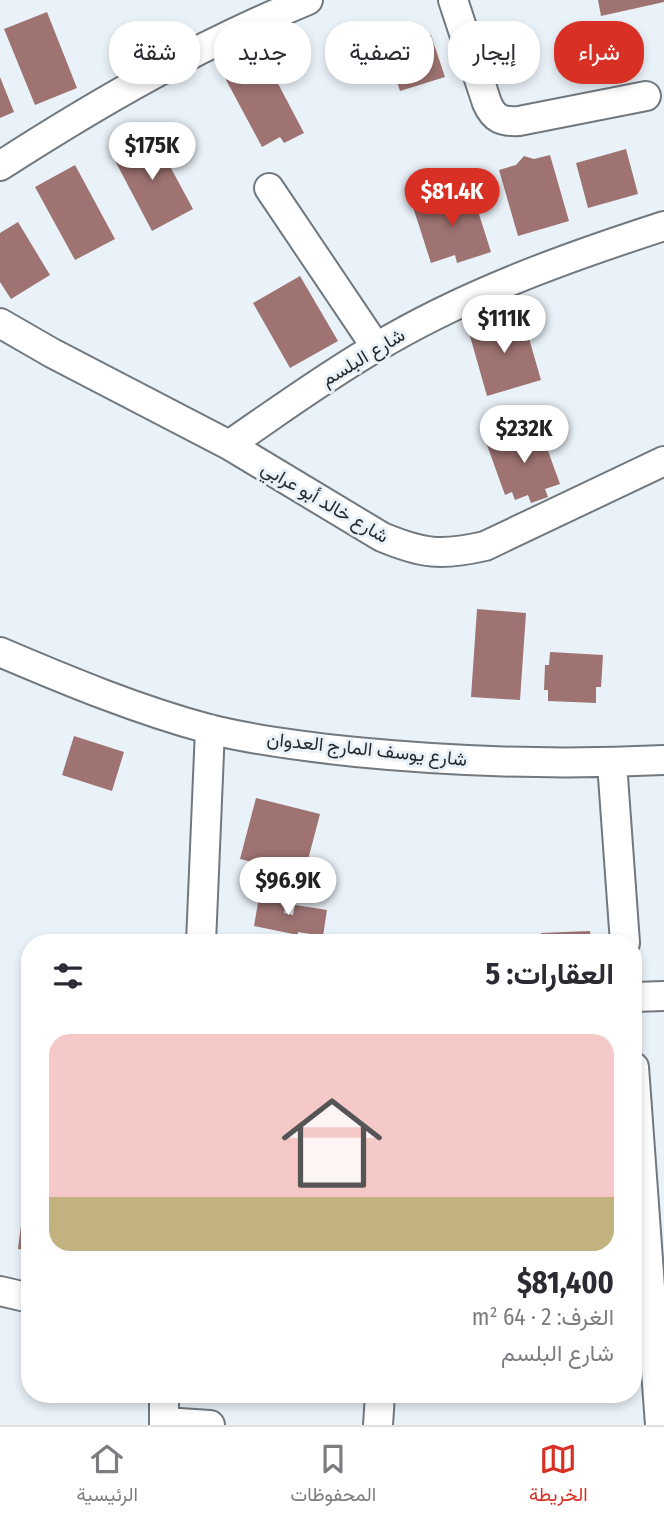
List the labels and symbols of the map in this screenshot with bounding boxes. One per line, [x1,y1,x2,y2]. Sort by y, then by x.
pin: $175K [103,122,201,182]
pin: $81.4K [395,168,509,228]
pin: $111K [455,296,553,355]
street label: شارع البلسم [317,323,409,392]
pin: $232K [475,406,573,465]
street label: شارع خالد أبو عرابي [255,456,393,551]
street label: شارع يوسف المارج العدوان [266,727,468,772]
pin: $96.9K [231,858,345,917]

